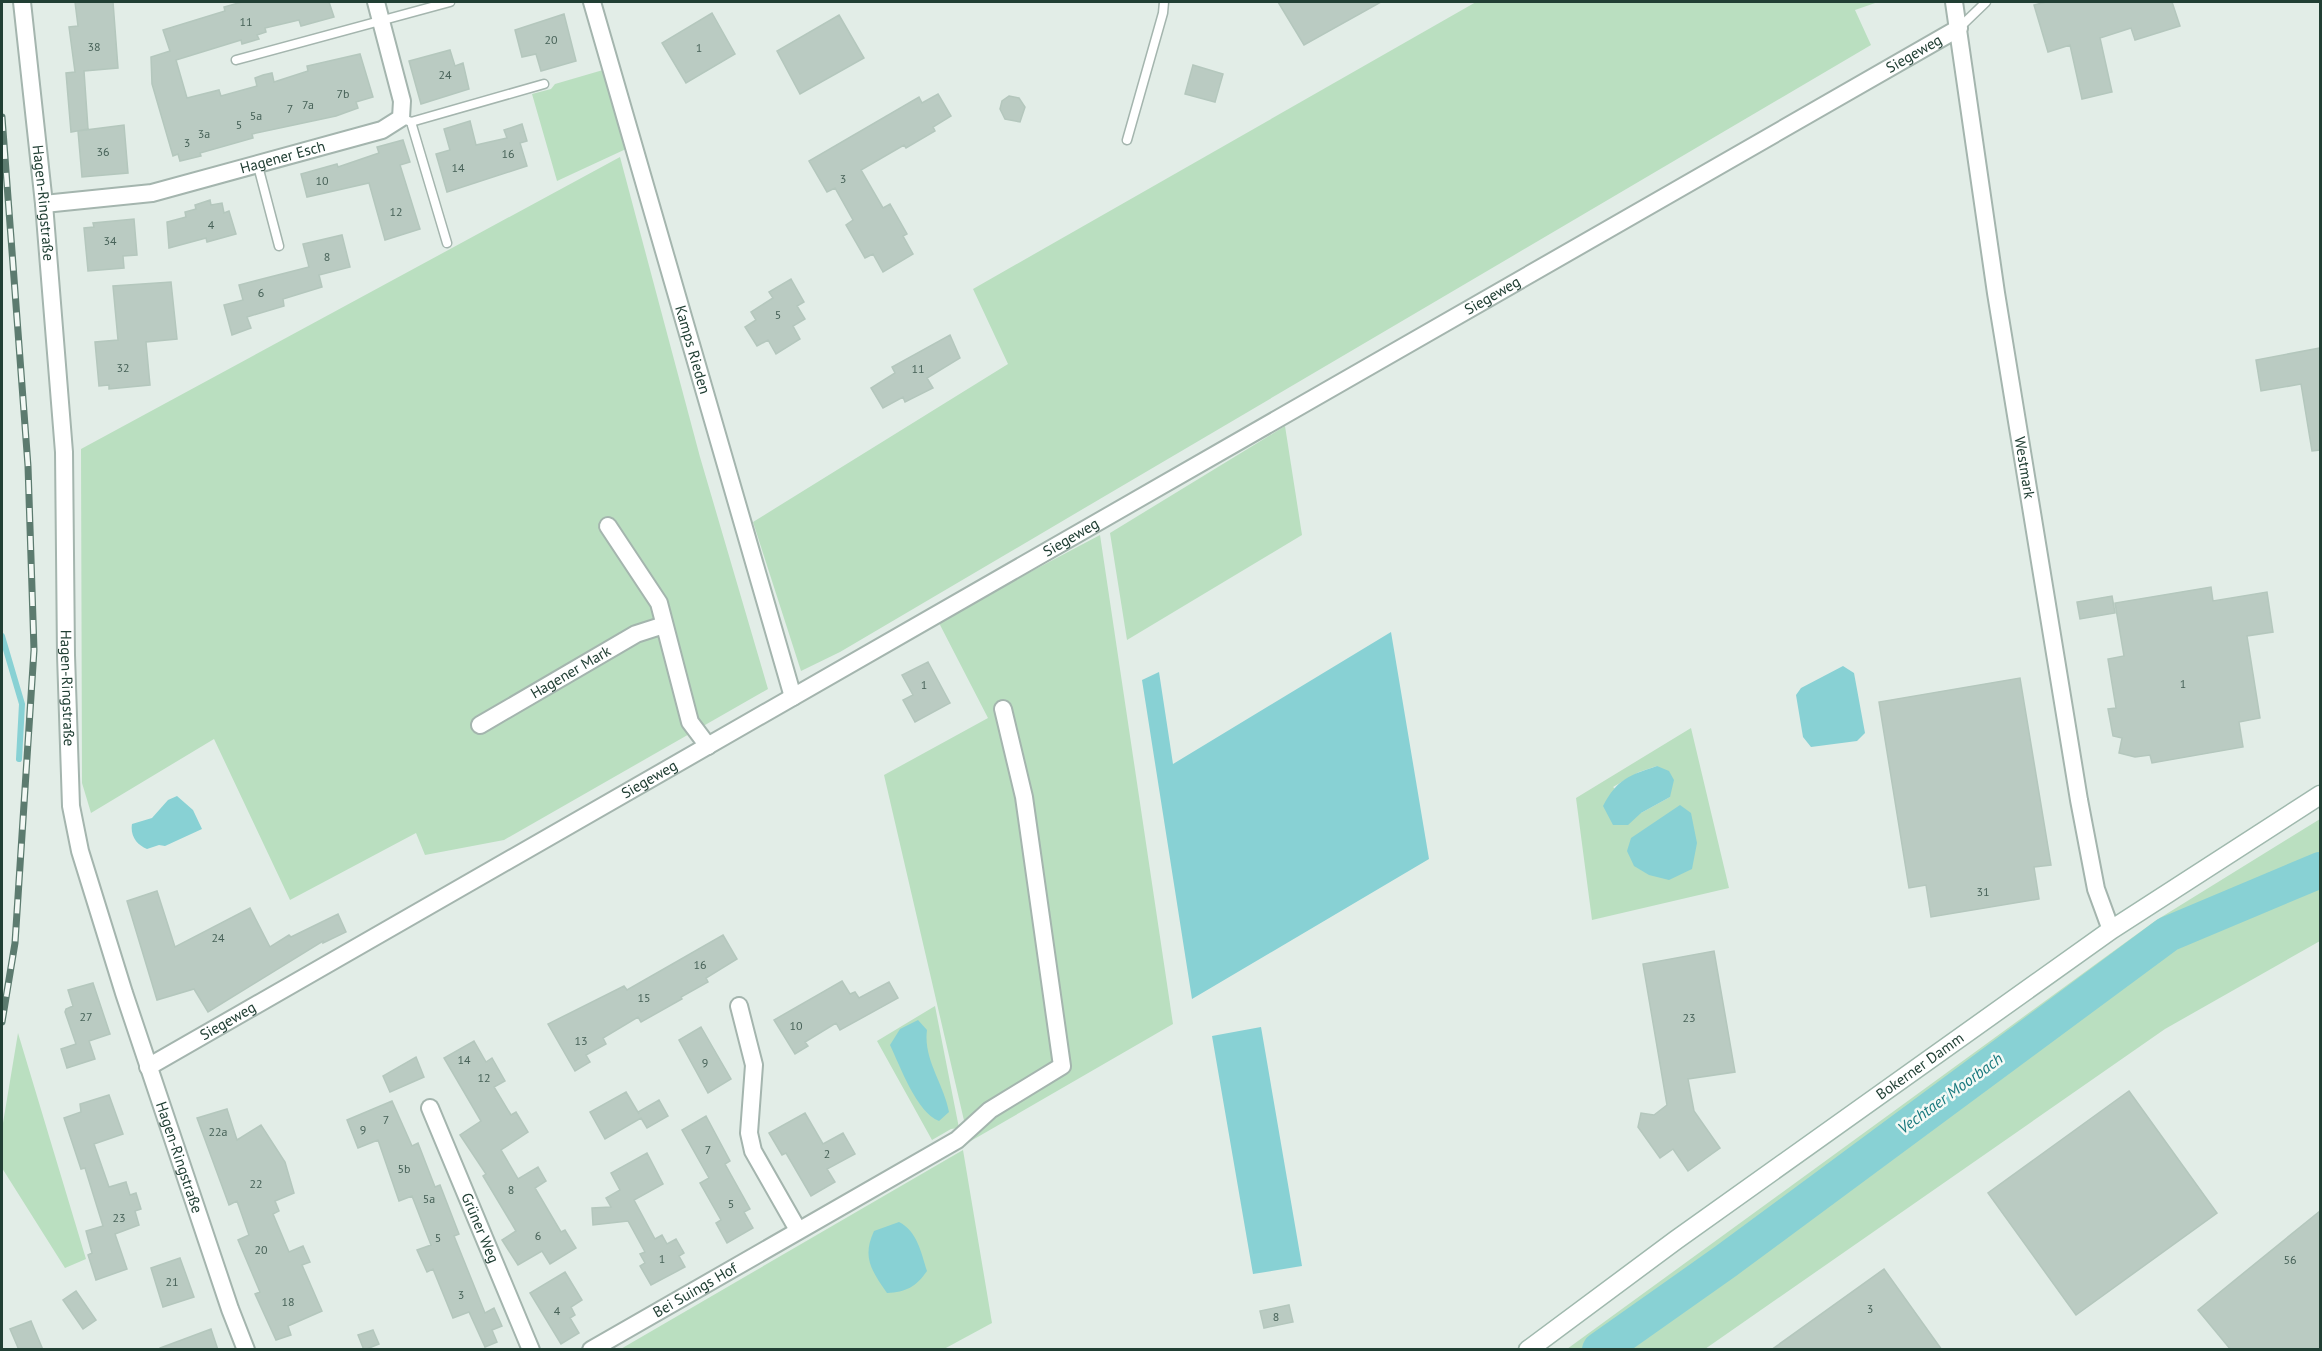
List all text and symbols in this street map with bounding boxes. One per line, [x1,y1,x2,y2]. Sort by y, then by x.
house number: 11 [239,14,253,29]
street label: Siegeweg [1882,30,1945,77]
house number: 20 [544,32,558,47]
house number: 38 [87,39,101,54]
house number: 1 [696,40,702,55]
house number: 24 [438,67,452,82]
house number: 7b [336,86,350,101]
house number: 7a [302,97,314,112]
house number: 7 [287,101,293,116]
house number: 5a [250,108,262,123]
house number: 5 [236,117,242,132]
house number: 3a [198,126,210,141]
house number: 3 [184,135,190,150]
street label: Hagener Esch [238,136,327,177]
street label: Hagen-Ringstraße [29,144,59,262]
house number: 36 [96,144,110,159]
house number: 16 [501,146,515,161]
house number: 14 [451,160,465,175]
house number: 3 [840,171,846,186]
house number: 10 [315,173,329,188]
house number: 12 [389,204,403,219]
house number: 4 [208,217,215,232]
house number: 34 [103,233,117,248]
house number: 8 [324,249,330,264]
street label: Siegeweg [1461,272,1524,319]
house number: 6 [258,285,264,300]
street label: Kamps Rieden [671,303,715,396]
house number: 5 [775,307,781,322]
house number: 32 [116,360,130,375]
house number: 11 [911,361,925,376]
street label: Westmark [2011,435,2040,501]
street label: Siegeweg [1039,514,1102,561]
street label: Hagen-Ringstraße [57,630,79,747]
street label: Hagener Mark [527,640,615,702]
house number: 1 [2180,676,2186,691]
house number: 1 [921,677,927,692]
street label: Siegeweg [618,755,680,802]
house number: 31 [1976,884,1990,899]
house number: 24 [211,930,225,945]
house number: 16 [693,957,707,972]
house number: 15 [637,990,651,1005]
street label: Siegeweg [196,997,259,1044]
house number: 27 [79,1009,93,1024]
house number: 23 [1682,1010,1696,1025]
house number: 10 [789,1018,803,1033]
street label: Bokerner Damm [1872,1028,1967,1103]
house number: 13 [574,1033,588,1048]
water label: Vechtaer Moorbach [1894,1048,2006,1138]
house number: 14 [457,1052,471,1067]
house number: 9 [702,1055,708,1070]
house number: 12 [477,1070,491,1085]
street label: Hagen-Ringstraße [152,1099,207,1215]
house number: 7 [383,1112,389,1127]
house number: 9 [360,1122,366,1137]
house number: 22a [208,1124,228,1139]
house number: 7 [705,1142,711,1157]
house number: 2 [824,1146,830,1161]
house number: 5b [397,1161,411,1176]
house number: 22 [249,1176,263,1191]
house number: 8 [508,1182,514,1197]
street label: Grüner Weg [457,1190,504,1266]
house number: 5a [423,1191,435,1206]
house number: 5 [728,1196,734,1211]
house number: 23 [112,1210,126,1225]
house number: 6 [535,1228,541,1243]
house number: 5 [435,1230,441,1245]
house number: 20 [254,1242,268,1257]
house number: 1 [659,1251,665,1266]
house number: 56 [2283,1252,2297,1267]
street label: Bei Suings Hof [649,1258,741,1321]
house number: 21 [165,1274,179,1289]
house number: 3 [458,1287,464,1302]
house number: 18 [281,1294,295,1309]
house number: 3 [1867,1301,1873,1316]
house number: 4 [554,1303,561,1318]
house number: 8 [1273,1309,1279,1324]

